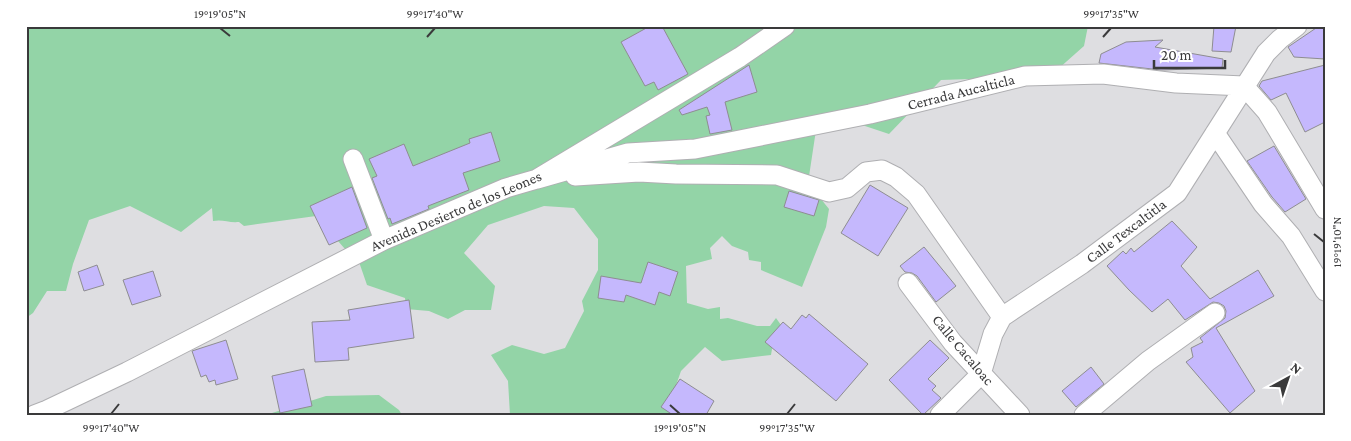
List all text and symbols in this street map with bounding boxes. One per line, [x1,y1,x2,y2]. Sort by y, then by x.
text: 19°19'05"N [194,7,246,21]
text: 99°17'40"W [407,7,463,21]
text: 99°17'35"W [1083,7,1139,21]
scale bar [1154,38,1225,70]
text: 20 m [1161,47,1192,63]
street label: Cerrada Aucalticla [906,71,1016,113]
street label: Avenida Desierto de los Leones [368,168,544,254]
street label: Calle Texcaltitla [1083,196,1169,266]
text: 19°19'10"N [1330,217,1344,267]
street label: Calle Cacaloac [929,312,997,389]
north arrow [1264,354,1314,404]
text: N [1288,359,1306,378]
text: 99°17'40"W [83,421,139,435]
text: 19°19'05"N [654,421,706,435]
text: 99°17'35"W [759,421,815,435]

